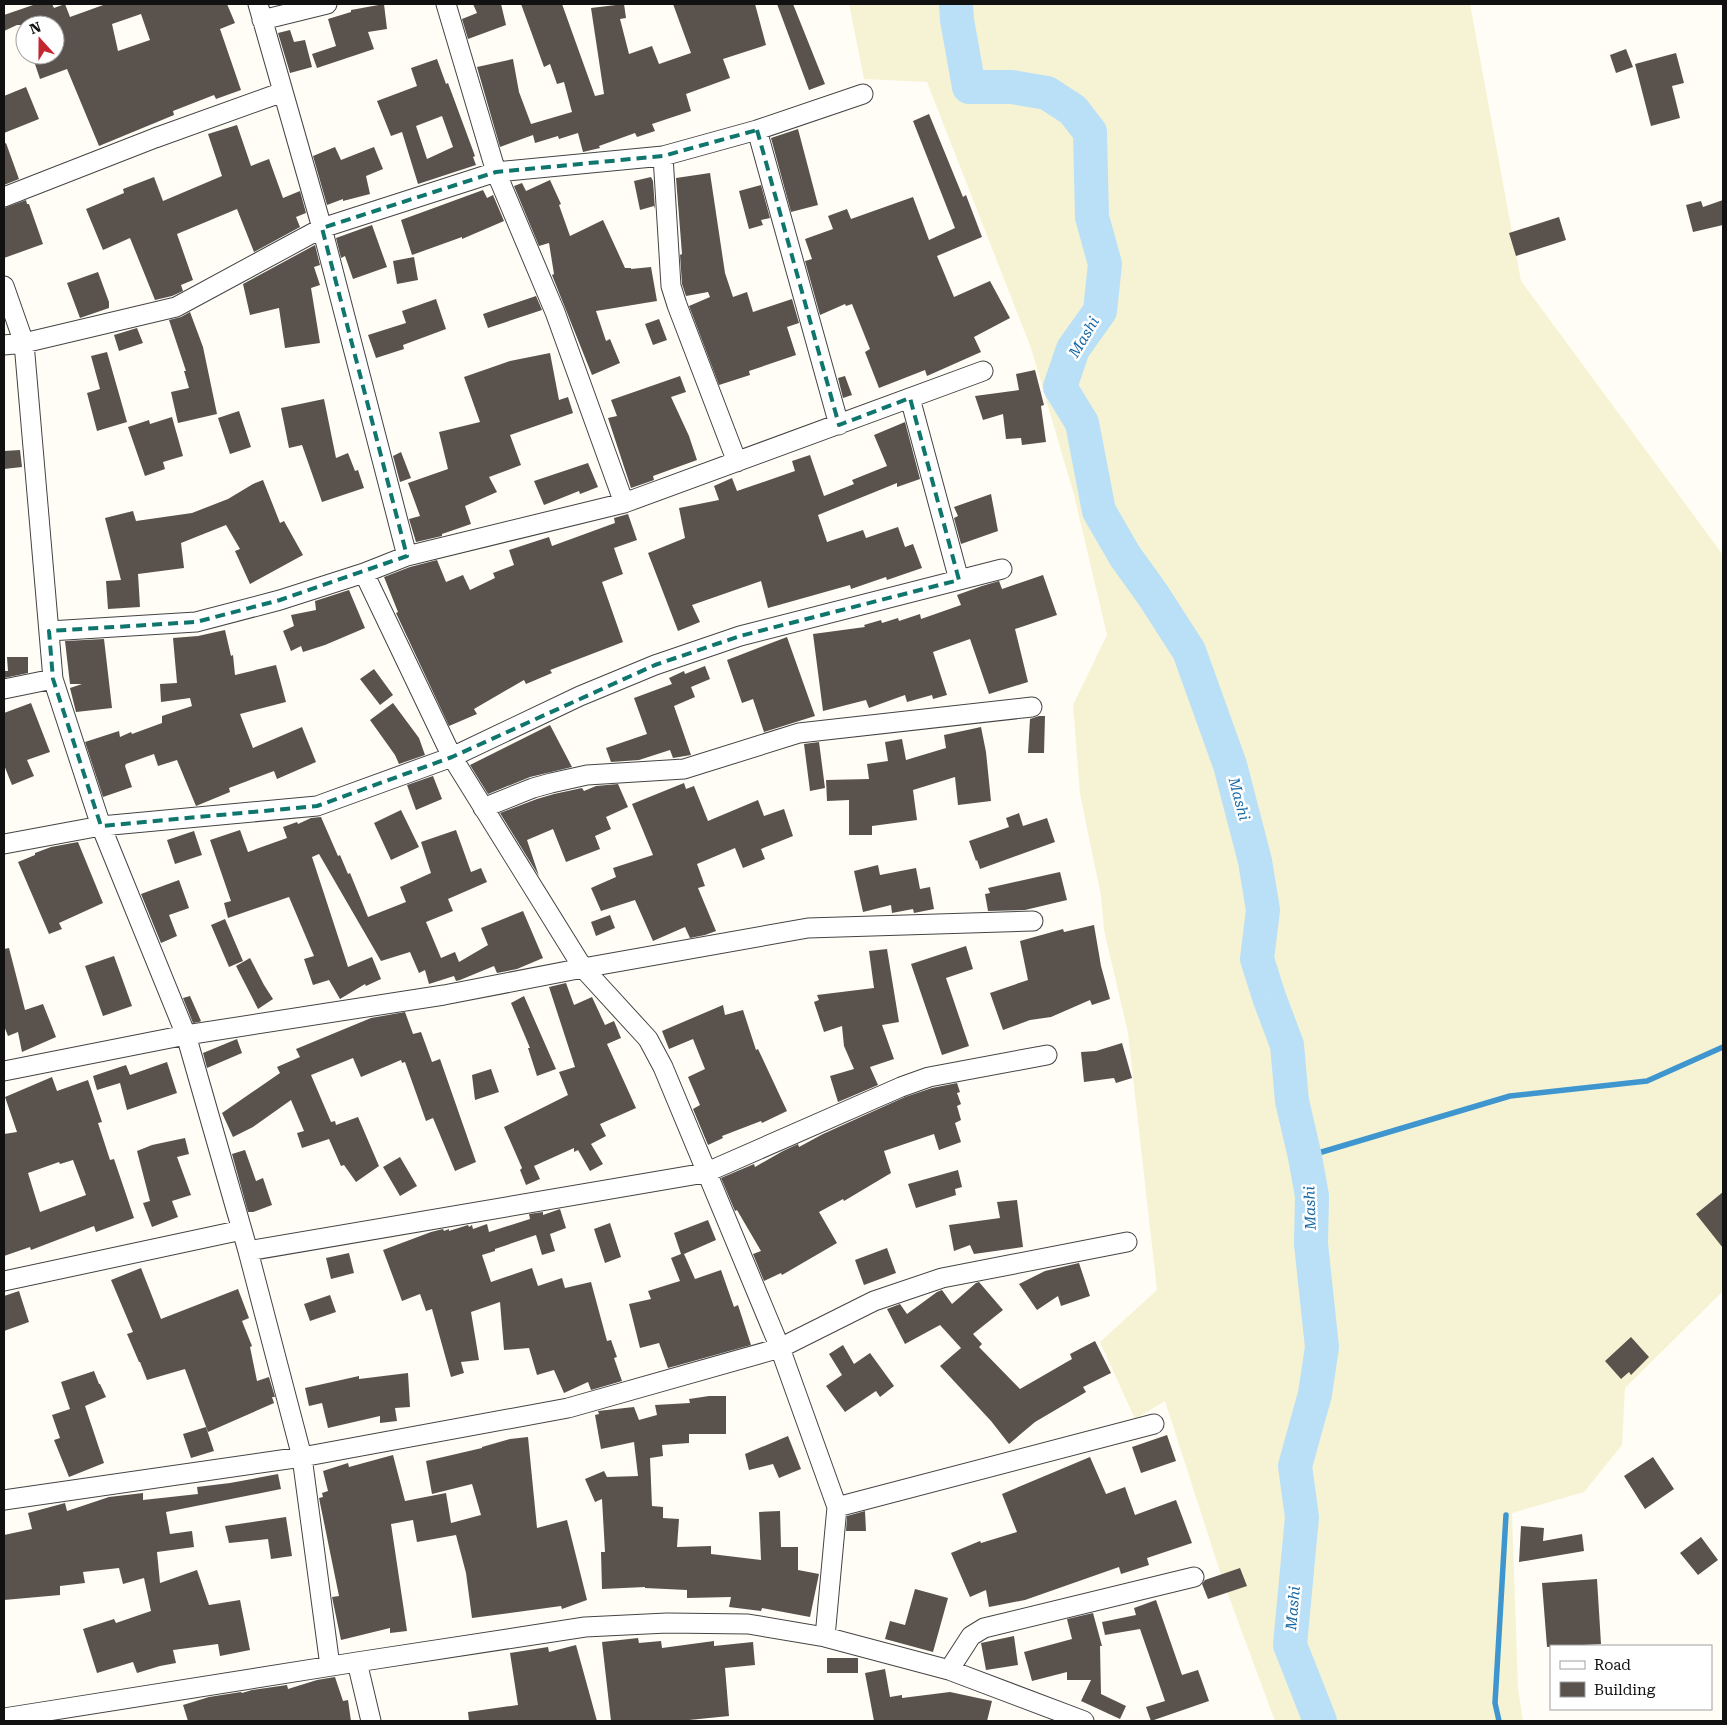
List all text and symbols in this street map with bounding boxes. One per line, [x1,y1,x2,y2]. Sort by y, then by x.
north arrow [15,15,65,65]
text: N [27,18,43,37]
water label: Mashi [1064,313,1103,361]
water label: Mashi [1224,774,1253,823]
water label: Mashi [1300,1185,1320,1231]
water label: Mashi [1282,1585,1304,1632]
legend [1550,1645,1712,1710]
text: Road [1594,1656,1631,1674]
text: Building [1594,1681,1656,1699]

